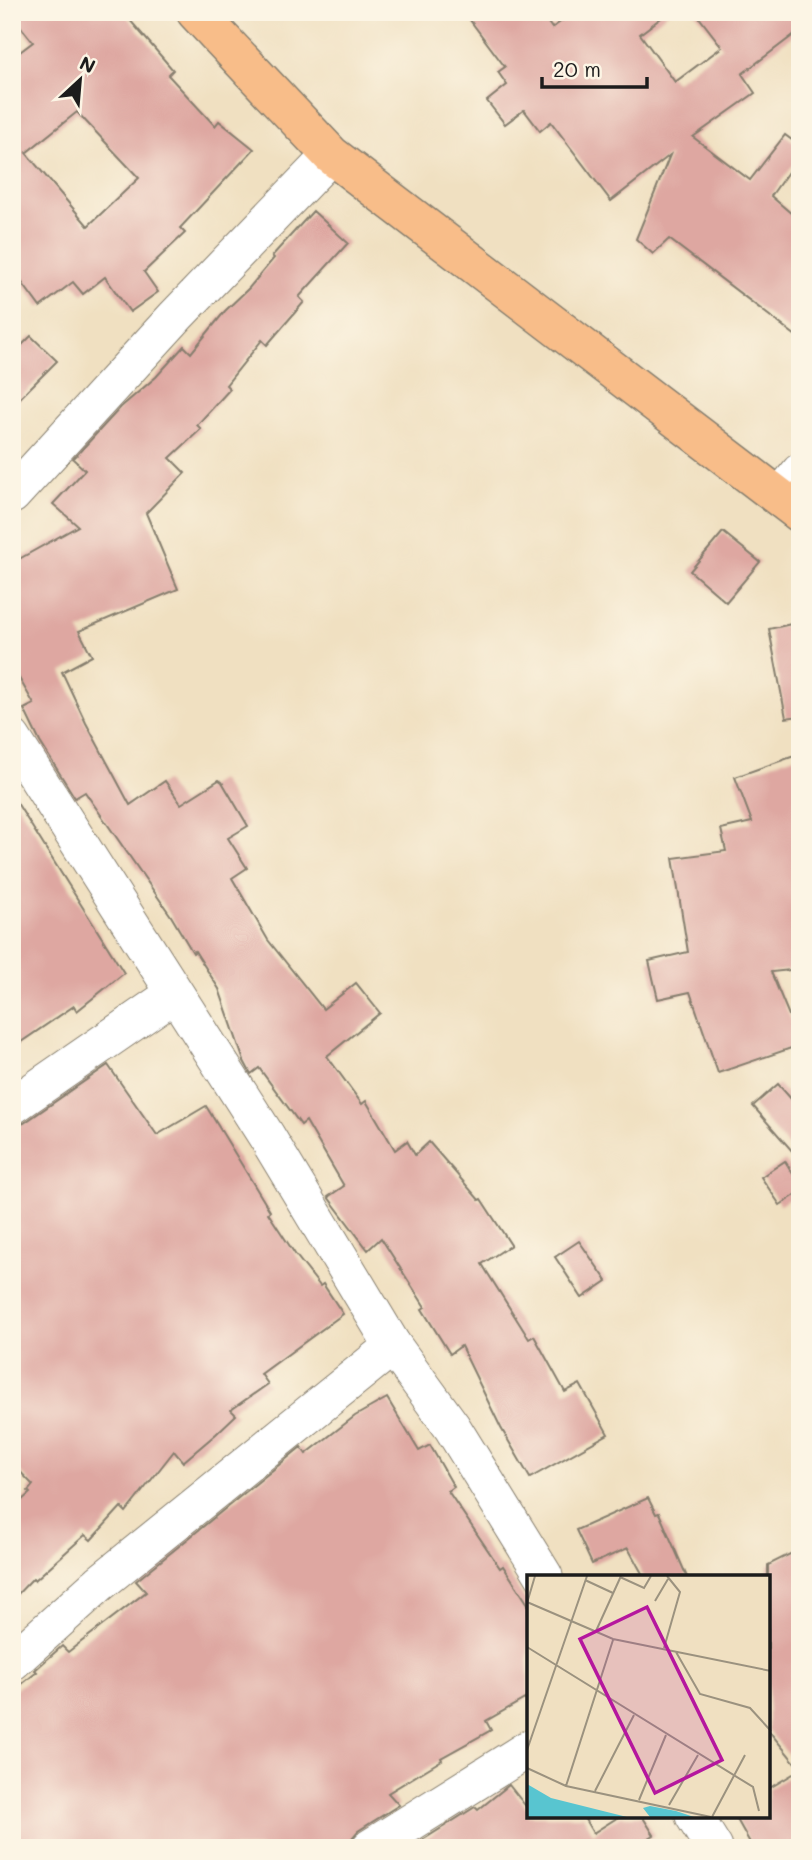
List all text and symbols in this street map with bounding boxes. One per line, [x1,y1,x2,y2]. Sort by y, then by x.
north arrow [46,46,116,116]
scale bar [542,46,648,90]
text: N [76,50,100,79]
text: 20 m [553,55,601,82]
inset map [527,1575,770,1818]

